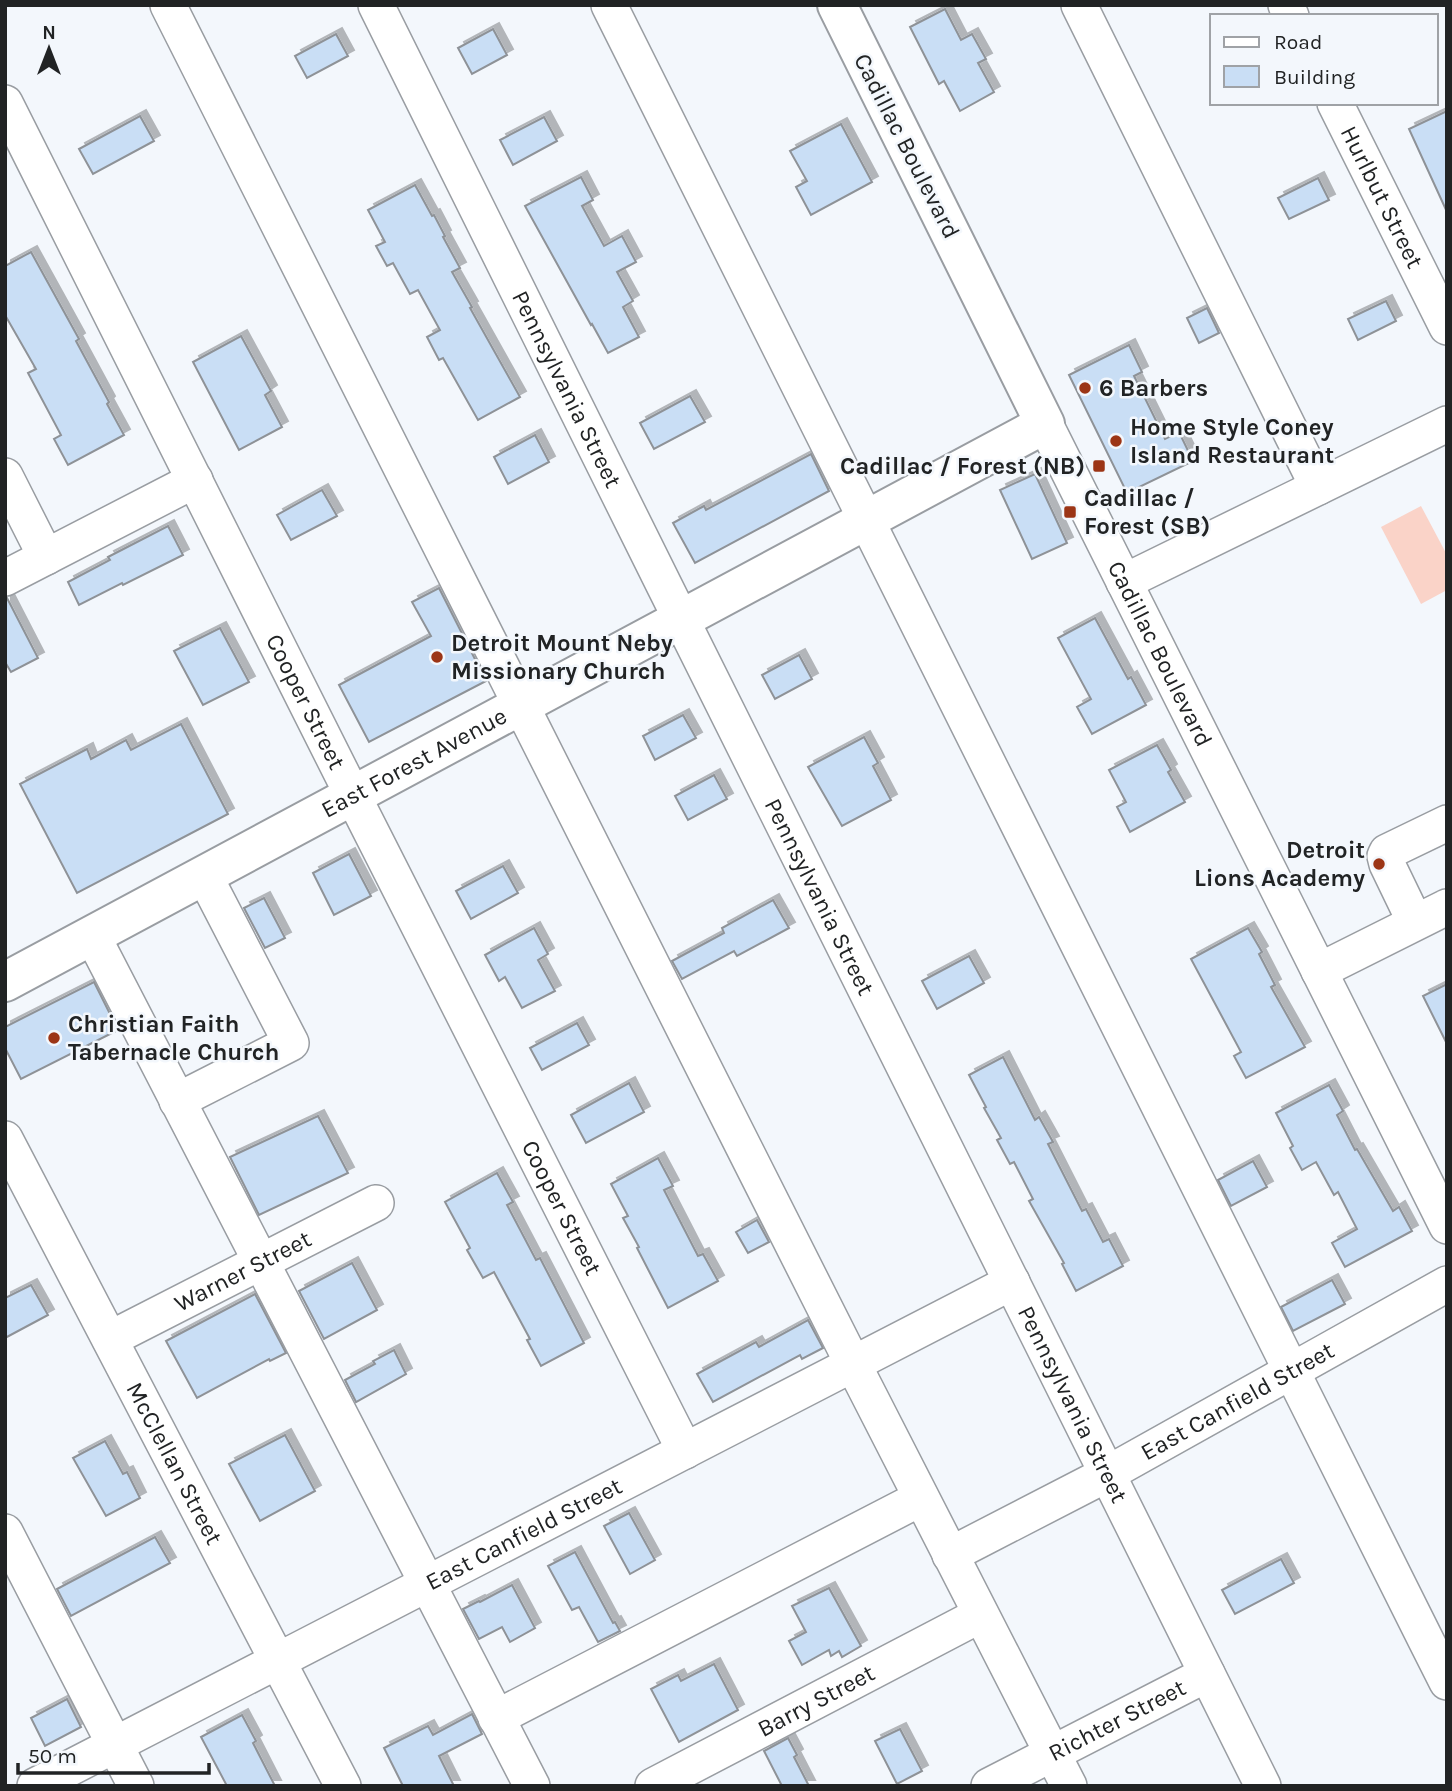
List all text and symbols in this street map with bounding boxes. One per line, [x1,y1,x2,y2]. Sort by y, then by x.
north arrow [14,14,84,84]
legend [1210,14,1438,105]
text: N [42,22,56,44]
text: Road [1274,30,1322,54]
street label: Cadillac Boulevard [848,49,966,243]
text: Building [1274,65,1355,89]
street label: Hurlbut Street [1335,121,1429,273]
street label: Pennsylvania Street [506,286,627,492]
place label: 6 Barbers [1099,374,1208,402]
marker: 6 Barbers [1077,380,1093,396]
place label: Home Style Coney Island Restaurant [1130,413,1334,469]
marker: Home Style Coney Island Restaurant [1108,433,1124,449]
place label: Cadillac / Forest (NB) [840,452,1085,480]
marker: Cadillac / Forest (NB) [1091,458,1107,474]
place label: Cadillac / Forest (SB) [1084,484,1210,540]
marker: Cadillac / Forest (SB) [1062,504,1078,520]
street label: Cadillac Boulevard [1102,556,1218,751]
street label: Cooper Street [260,629,351,774]
place label: Detroit Mount Neby Missionary Church [451,629,673,685]
marker: Detroit Mount Neby Missionary Church [429,649,445,665]
street label: East Forest Avenue [316,701,511,824]
street label: Pennsylvania Street [759,794,880,1000]
place label: Detroit Lions Academy [1194,836,1365,892]
marker: Detroit Lions Academy [1371,856,1387,872]
place label: Christian Faith Tabernacle Church [68,1010,279,1066]
marker: Christian Faith Tabernacle Church [46,1030,62,1046]
street label: Cooper Street [516,1135,608,1280]
street label: Warner Street [170,1225,316,1318]
street label: Pennsylvania Street [1012,1301,1133,1507]
street label: East Canfield Street [1136,1336,1339,1466]
street label: McClellan Street [121,1377,228,1549]
street label: East Canfield Street [421,1472,627,1596]
street label: Barry Street [753,1659,879,1743]
street label: Richter Street [1044,1673,1190,1767]
scale bar [18,1732,208,1776]
text: 50 m [28,1744,77,1768]

